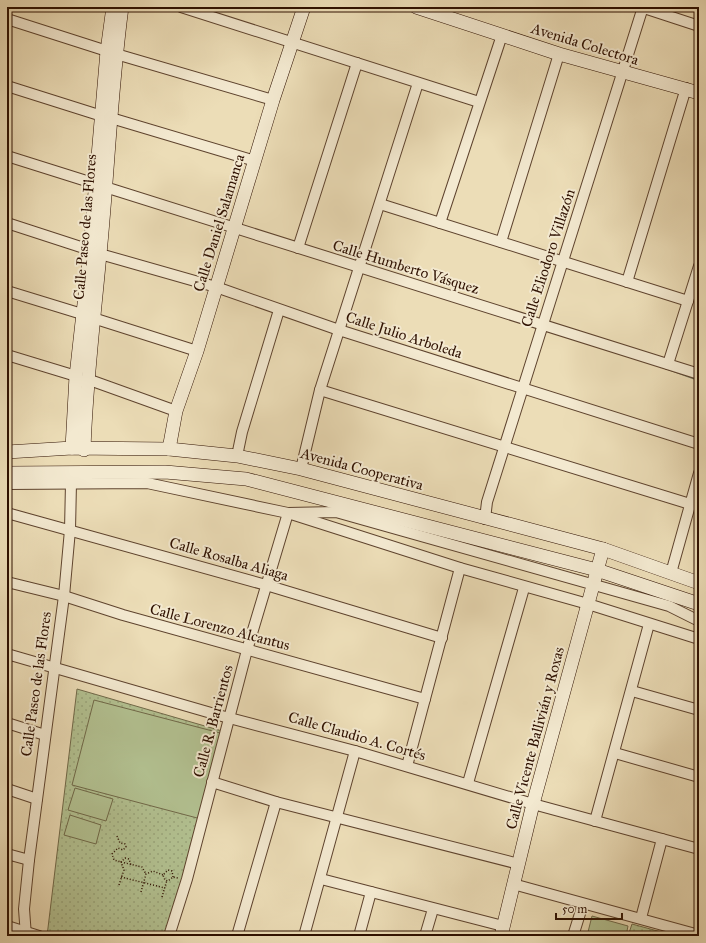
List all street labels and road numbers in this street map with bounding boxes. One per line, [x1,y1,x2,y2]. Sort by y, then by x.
street label: Avenida Colectora [528,19,642,69]
street label: Calle Daniel Salamanca [189,151,249,294]
street label: Calle Paseo de las Flores [70,153,100,301]
street label: Calle Eliodoro Villazón [517,187,579,329]
street label: Calle Humberto Vásquez [330,236,481,299]
street label: Calle Julio Arboleda [343,308,465,363]
street label: Avenida Cooperativa [298,444,426,494]
street label: Calle Rosalba Aliaga [167,533,291,585]
street label: Calle Lorenzo Alcantus [148,600,292,654]
street label: Calle Paseo de las Flores [17,610,55,758]
street label: Calle Vicente Ballivián y Roxas [502,645,568,831]
street label: Calle R. Barrientos [189,663,237,779]
street label: Calle Claudio A. Cortés [286,708,428,764]

